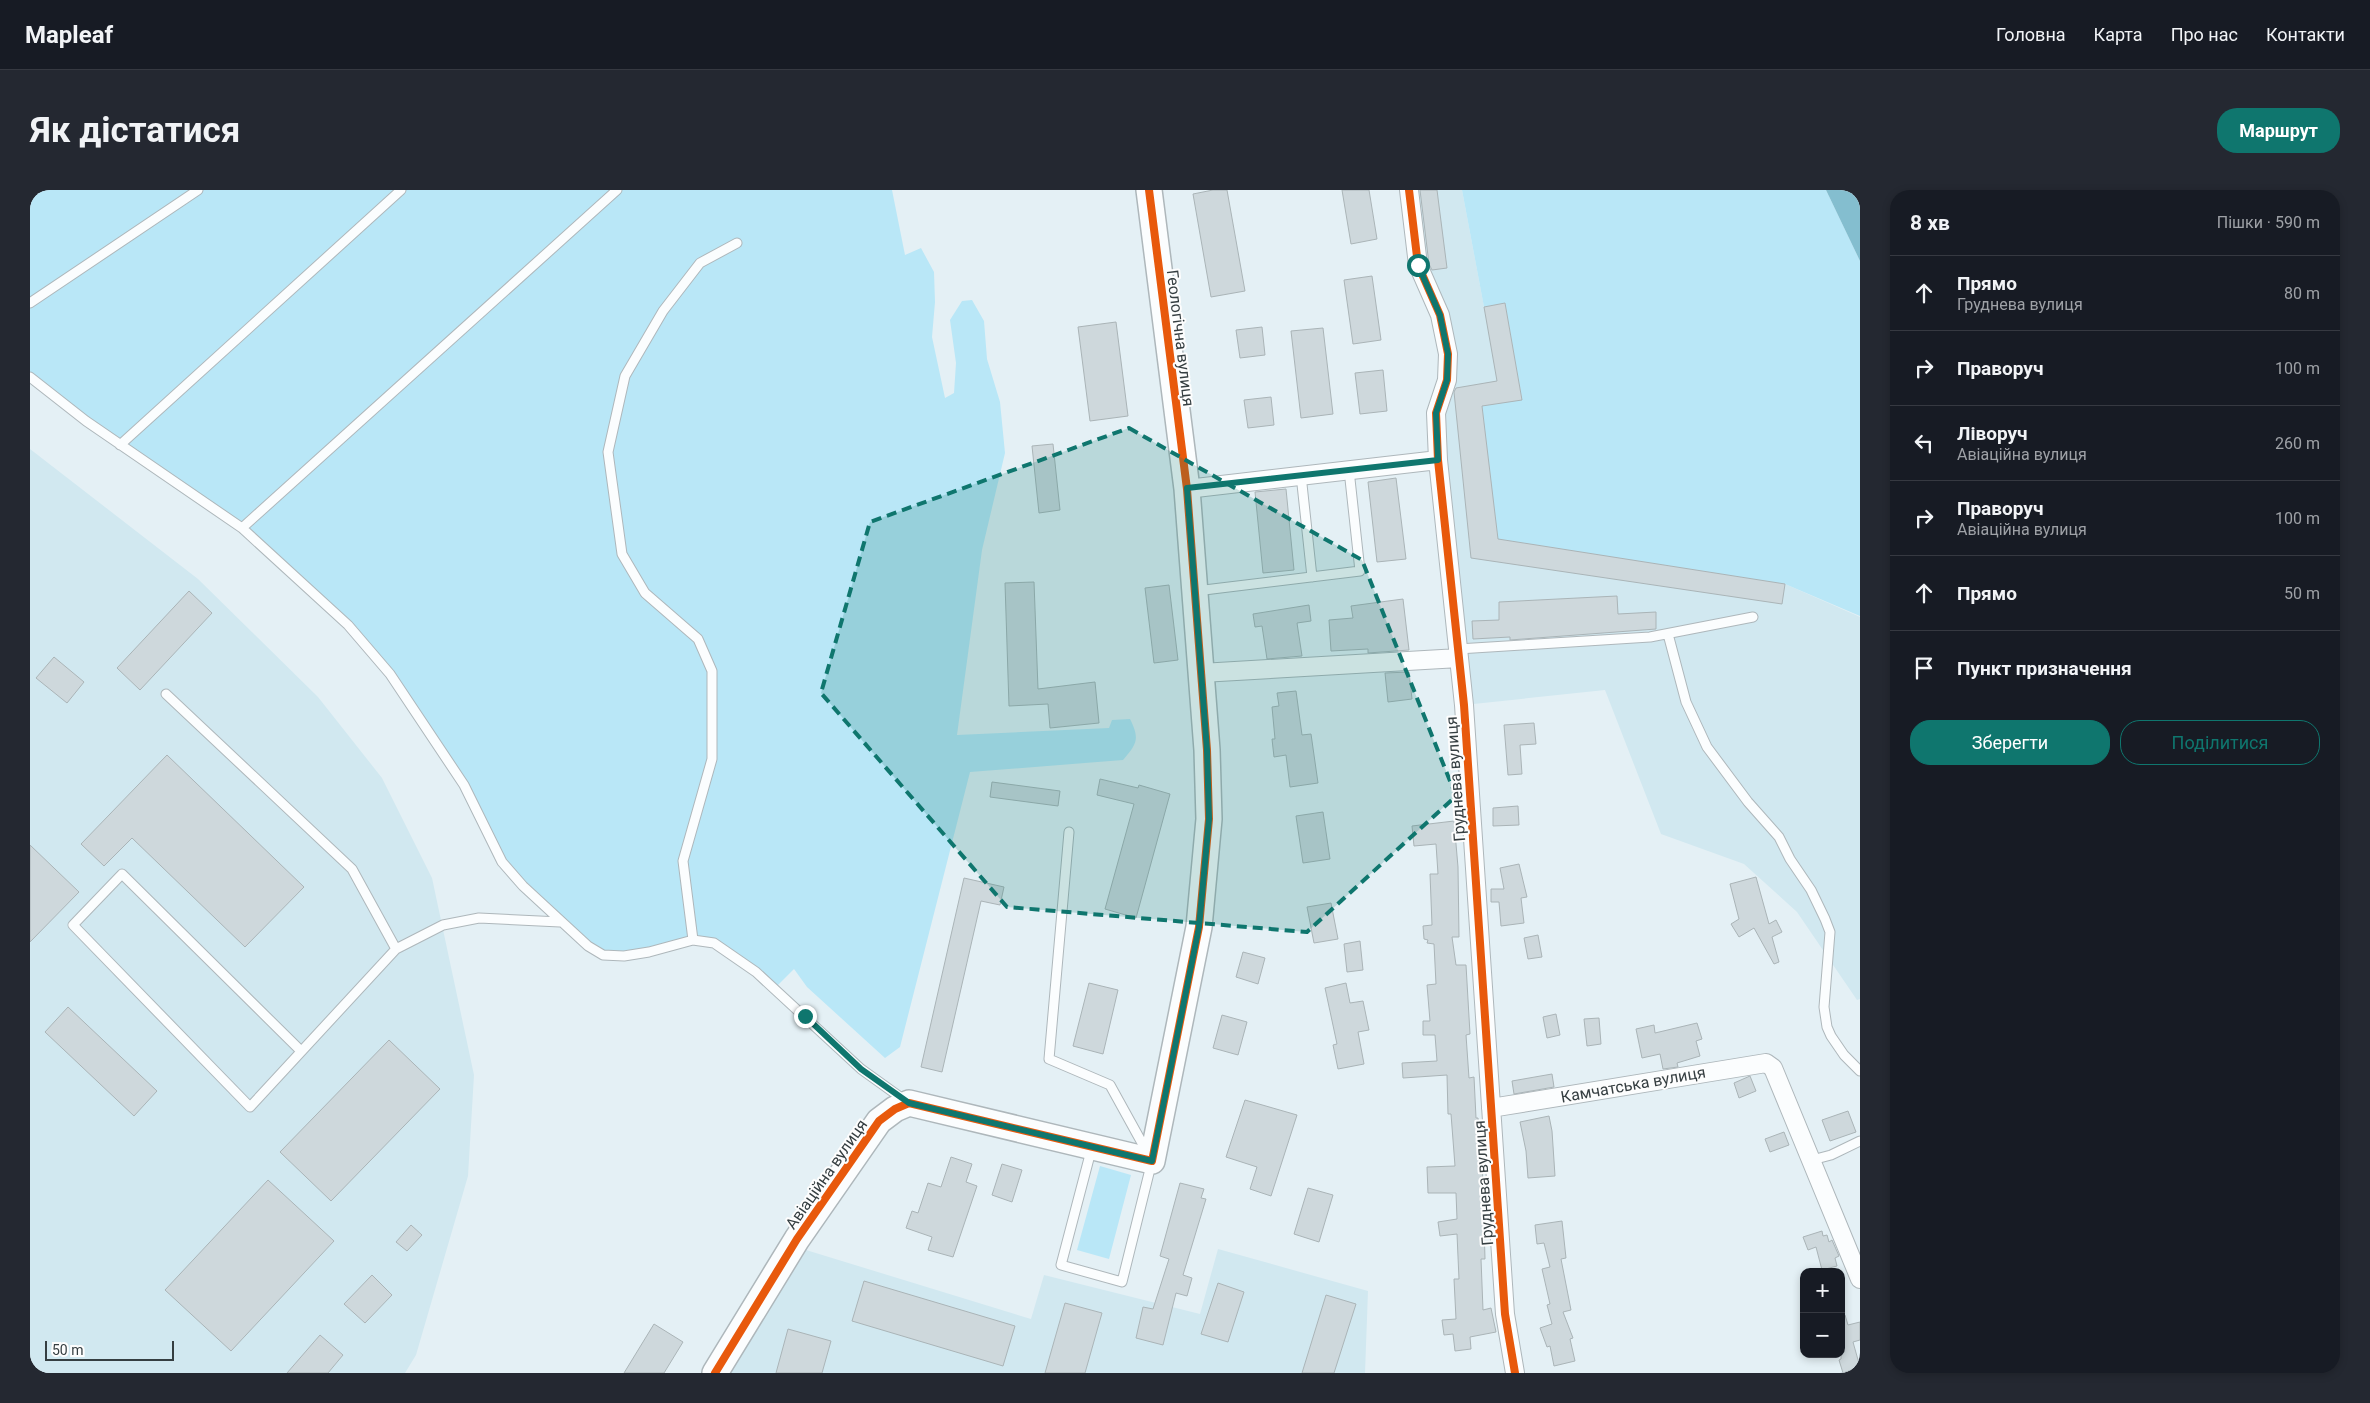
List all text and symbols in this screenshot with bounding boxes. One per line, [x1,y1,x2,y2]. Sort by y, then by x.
text: Mapleaf [25,21,113,49]
text: Головна [1996,24,2066,45]
text: Карта [2094,24,2143,45]
text: Про нас [2171,24,2238,45]
text: Контакти [2266,24,2345,45]
button: Маршрут [2217,108,2340,153]
text: Як дістатися [30,110,240,151]
text: 8 хв [1910,211,1950,235]
text: Пішки · 590 m [2217,213,2320,232]
route start [1407,254,1430,277]
street label: Геологічна вулиця [1163,269,1198,408]
text: Прямо [1957,272,2017,295]
icon: ahead [1910,279,1938,307]
text: 80 m [2284,284,2320,303]
text: Груднева вулиця [1957,295,2083,314]
icon: right [1910,354,1938,382]
text: Праворуч [1957,357,2043,380]
text: 100 m [2275,359,2320,378]
text: Ліворуч [1957,422,2028,445]
icon: left [1910,429,1938,457]
text: 260 m [2275,434,2320,453]
text: Авіаційна вулиця [1957,445,2087,464]
text: Праворуч [1957,497,2043,520]
icon: right [1910,504,1938,532]
text: 100 m [2275,509,2320,528]
text: Авіаційна вулиця [1957,520,2087,539]
icon: ahead [1910,579,1938,607]
text: Прямо [1957,582,2017,605]
text: 50 m [2284,584,2320,603]
icon: arrive [1910,654,1938,682]
text: Пункт призначення [1957,657,2132,680]
street label: Груднева вулиця [1442,716,1469,842]
button: Зберегти [1910,720,2110,765]
button: Поділитися [2120,720,2320,765]
route end [794,1005,817,1028]
street label: Камчатська вулиця [1559,1062,1707,1107]
street label: Авіаційна вулиця [781,1116,871,1233]
street label: Груднева вулиця [1470,1120,1497,1246]
map controls [1800,1268,1845,1358]
button: + [1800,1268,1845,1313]
button: − [1800,1313,1845,1358]
scale bar [45,1338,174,1361]
text: 50 m [52,1342,84,1358]

